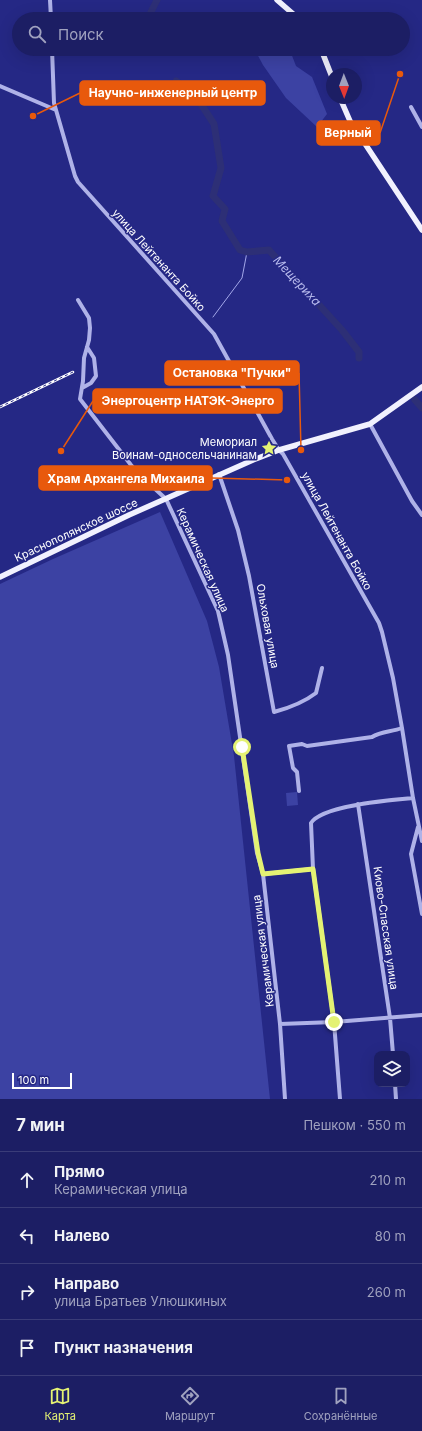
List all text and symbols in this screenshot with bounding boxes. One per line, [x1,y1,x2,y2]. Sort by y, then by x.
search box [12,12,410,56]
icon: search [26,23,48,45]
text: Поиск [58,25,104,44]
north arrow [326,68,362,104]
callout: Научно-инженерный центр [80,81,265,105]
text: Научно-инженерный центр [89,85,258,100]
callout: Верный [317,121,380,145]
text: Верный [324,125,372,140]
street label: улица Лейтенанта Бойко [109,206,209,314]
water label: Мещериха [270,253,324,309]
callout: Остановка "Пучки" [165,361,299,385]
text: Остановка "Пучки" [173,365,291,380]
callout: Энергоцентр НАТЭК-Энерго [93,389,282,413]
text: Энергоцентр НАТЭК-Энерго [102,393,274,408]
place label: Мемориал Воинам-односельчанинам [112,435,257,462]
place icon: Мемориал Воинам-односельчанинам [260,439,278,457]
callout: Храм Архангела Михаила [39,466,212,490]
street label: улица Лейтенанта Бойко [299,469,376,593]
text: Храм Архангела Михаила [47,471,205,486]
street label: Краснополянское шоссе [12,495,140,565]
street label: Керамическая улица [174,506,232,614]
street label: Ольховая улица [254,583,282,669]
route start [233,738,251,756]
street label: Киово-Спасская улица [370,866,402,990]
street label: Керамическая улица [249,894,277,1008]
route end [325,1013,343,1031]
map controls [374,1051,410,1087]
button: layers [374,1051,410,1087]
scale bar [12,1071,72,1090]
text: 100 m [18,1073,49,1087]
text: 7 мин [16,1115,65,1135]
text: Пешком · 550 m [303,1117,406,1133]
text: Прямо [54,1162,105,1181]
icon: ahead [16,1169,38,1191]
text: 210 m [370,1172,406,1188]
text: Керамическая улица [54,1181,188,1197]
icon: left [16,1225,38,1247]
text: Налево [54,1226,110,1245]
text: 80 m [375,1228,406,1244]
text: Направо [54,1274,119,1293]
icon: right [16,1281,38,1303]
text: 260 m [367,1284,406,1300]
text: улица Братьев Улюшкиных [54,1293,227,1309]
icon: arrive [16,1337,38,1359]
text: Пункт назначения [54,1338,193,1357]
tab: Карта [44,1385,76,1423]
tab: Маршрут [165,1385,215,1423]
tab: Сохранённые [304,1385,378,1423]

